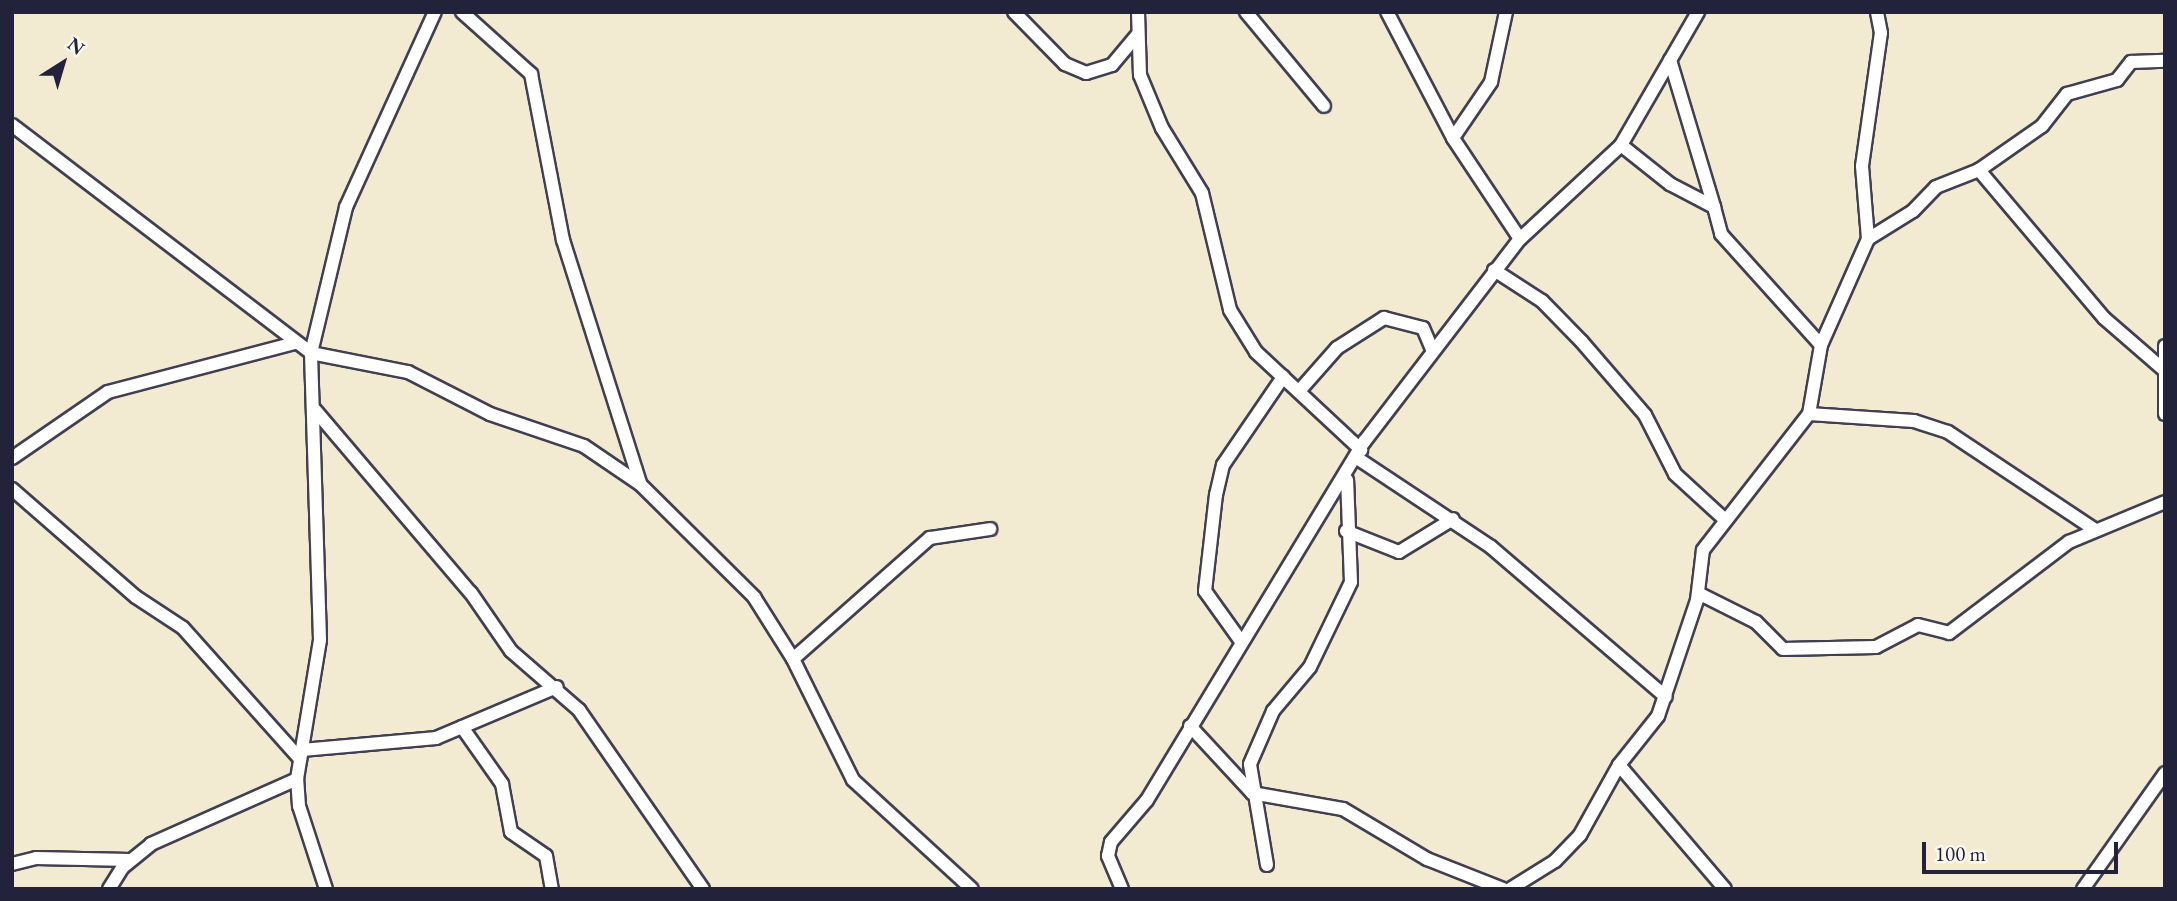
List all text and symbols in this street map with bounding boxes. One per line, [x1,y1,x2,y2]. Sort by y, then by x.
north arrow [28,28,98,98]
text: N [62,31,90,60]
scale bar [1925,828,2121,872]
text: 100 m [1935,840,1986,867]

